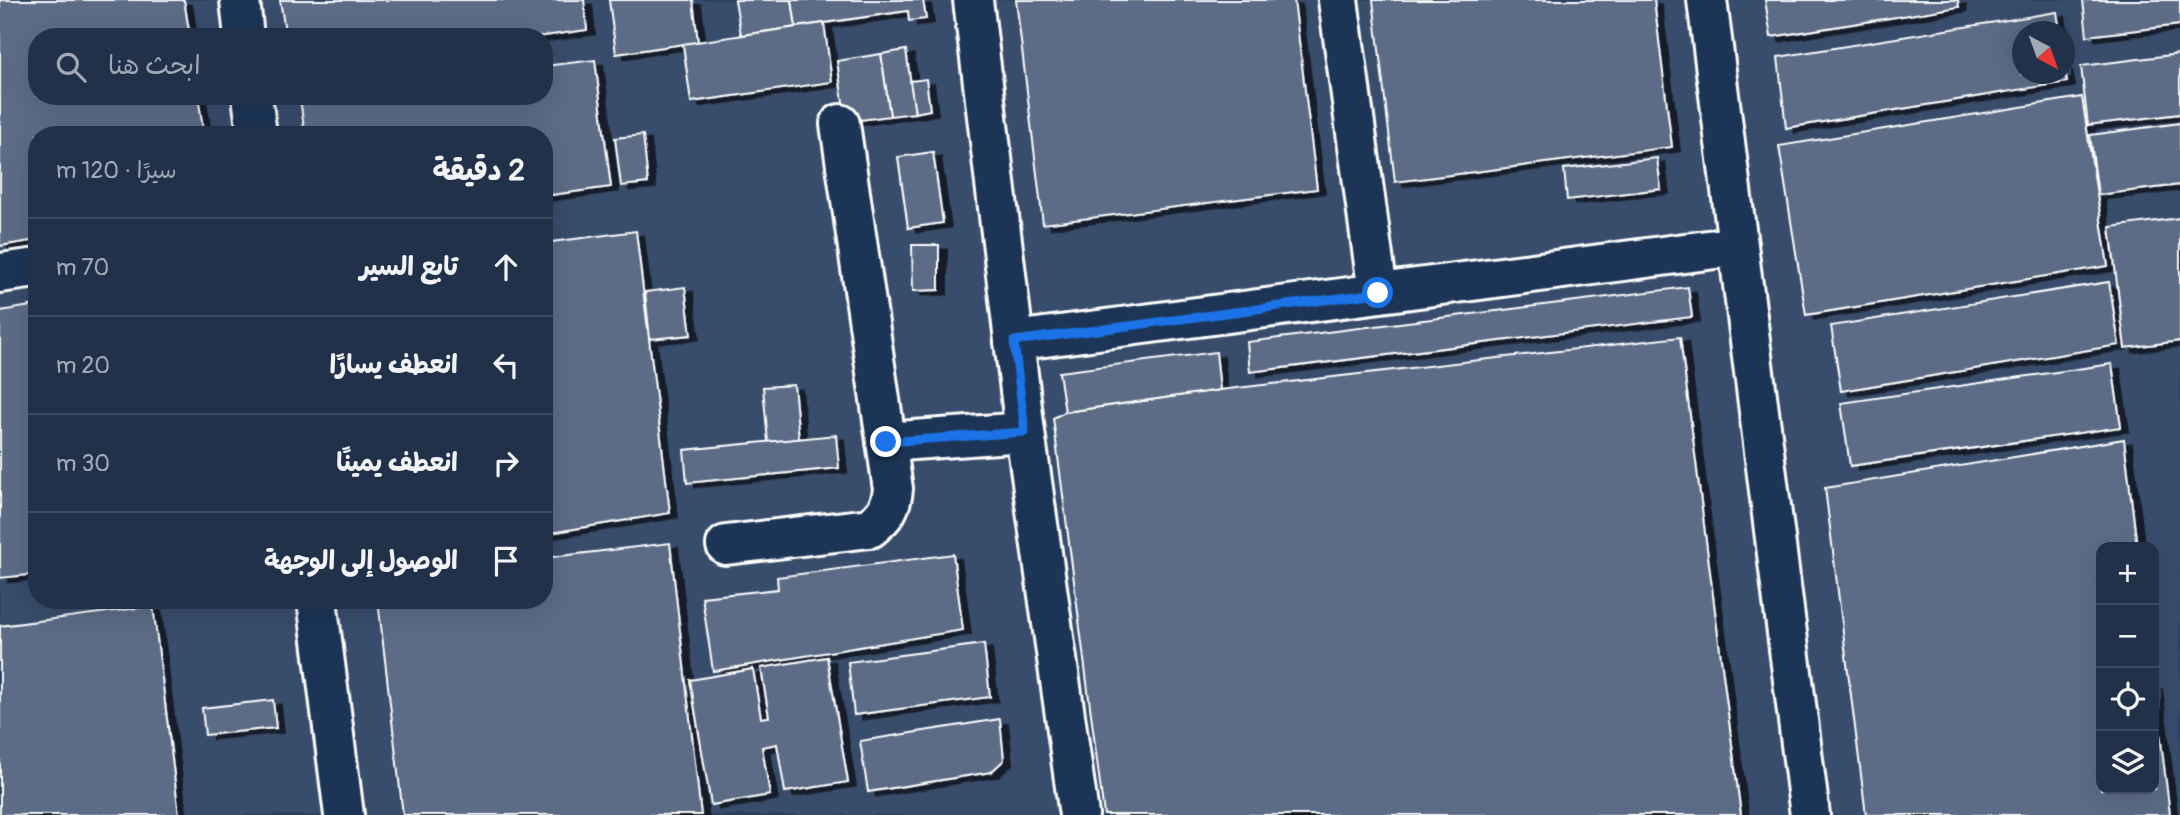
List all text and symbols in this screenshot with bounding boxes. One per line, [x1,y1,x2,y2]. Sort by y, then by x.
north arrow [2012,21,2075,84]
search box [28,28,553,105]
icon: search [52,48,90,86]
text: ابحث هنا [108,50,201,82]
text: 2 دقيقة [433,152,525,189]
text: سيرًا · 120 m [56,156,176,185]
icon: ahead [487,248,525,286]
text: تابع السير [360,251,458,283]
text: 70 m [56,253,109,282]
route start [1362,277,1393,308]
icon: left [487,346,525,384]
text: انعطف يسارًا [329,349,458,381]
text: 20 m [56,351,110,380]
route end [870,426,901,457]
icon: right [487,444,525,482]
text: انعطف يمينًا [336,447,458,479]
text: 30 m [56,449,110,478]
icon: arrive [487,542,525,580]
map controls [2096,542,2159,794]
button: + [2096,542,2159,605]
text: الوصول إلى الوجهة [264,545,458,577]
button: − [2096,605,2159,668]
button: locate [2096,668,2159,731]
button: layers [2096,731,2159,794]

